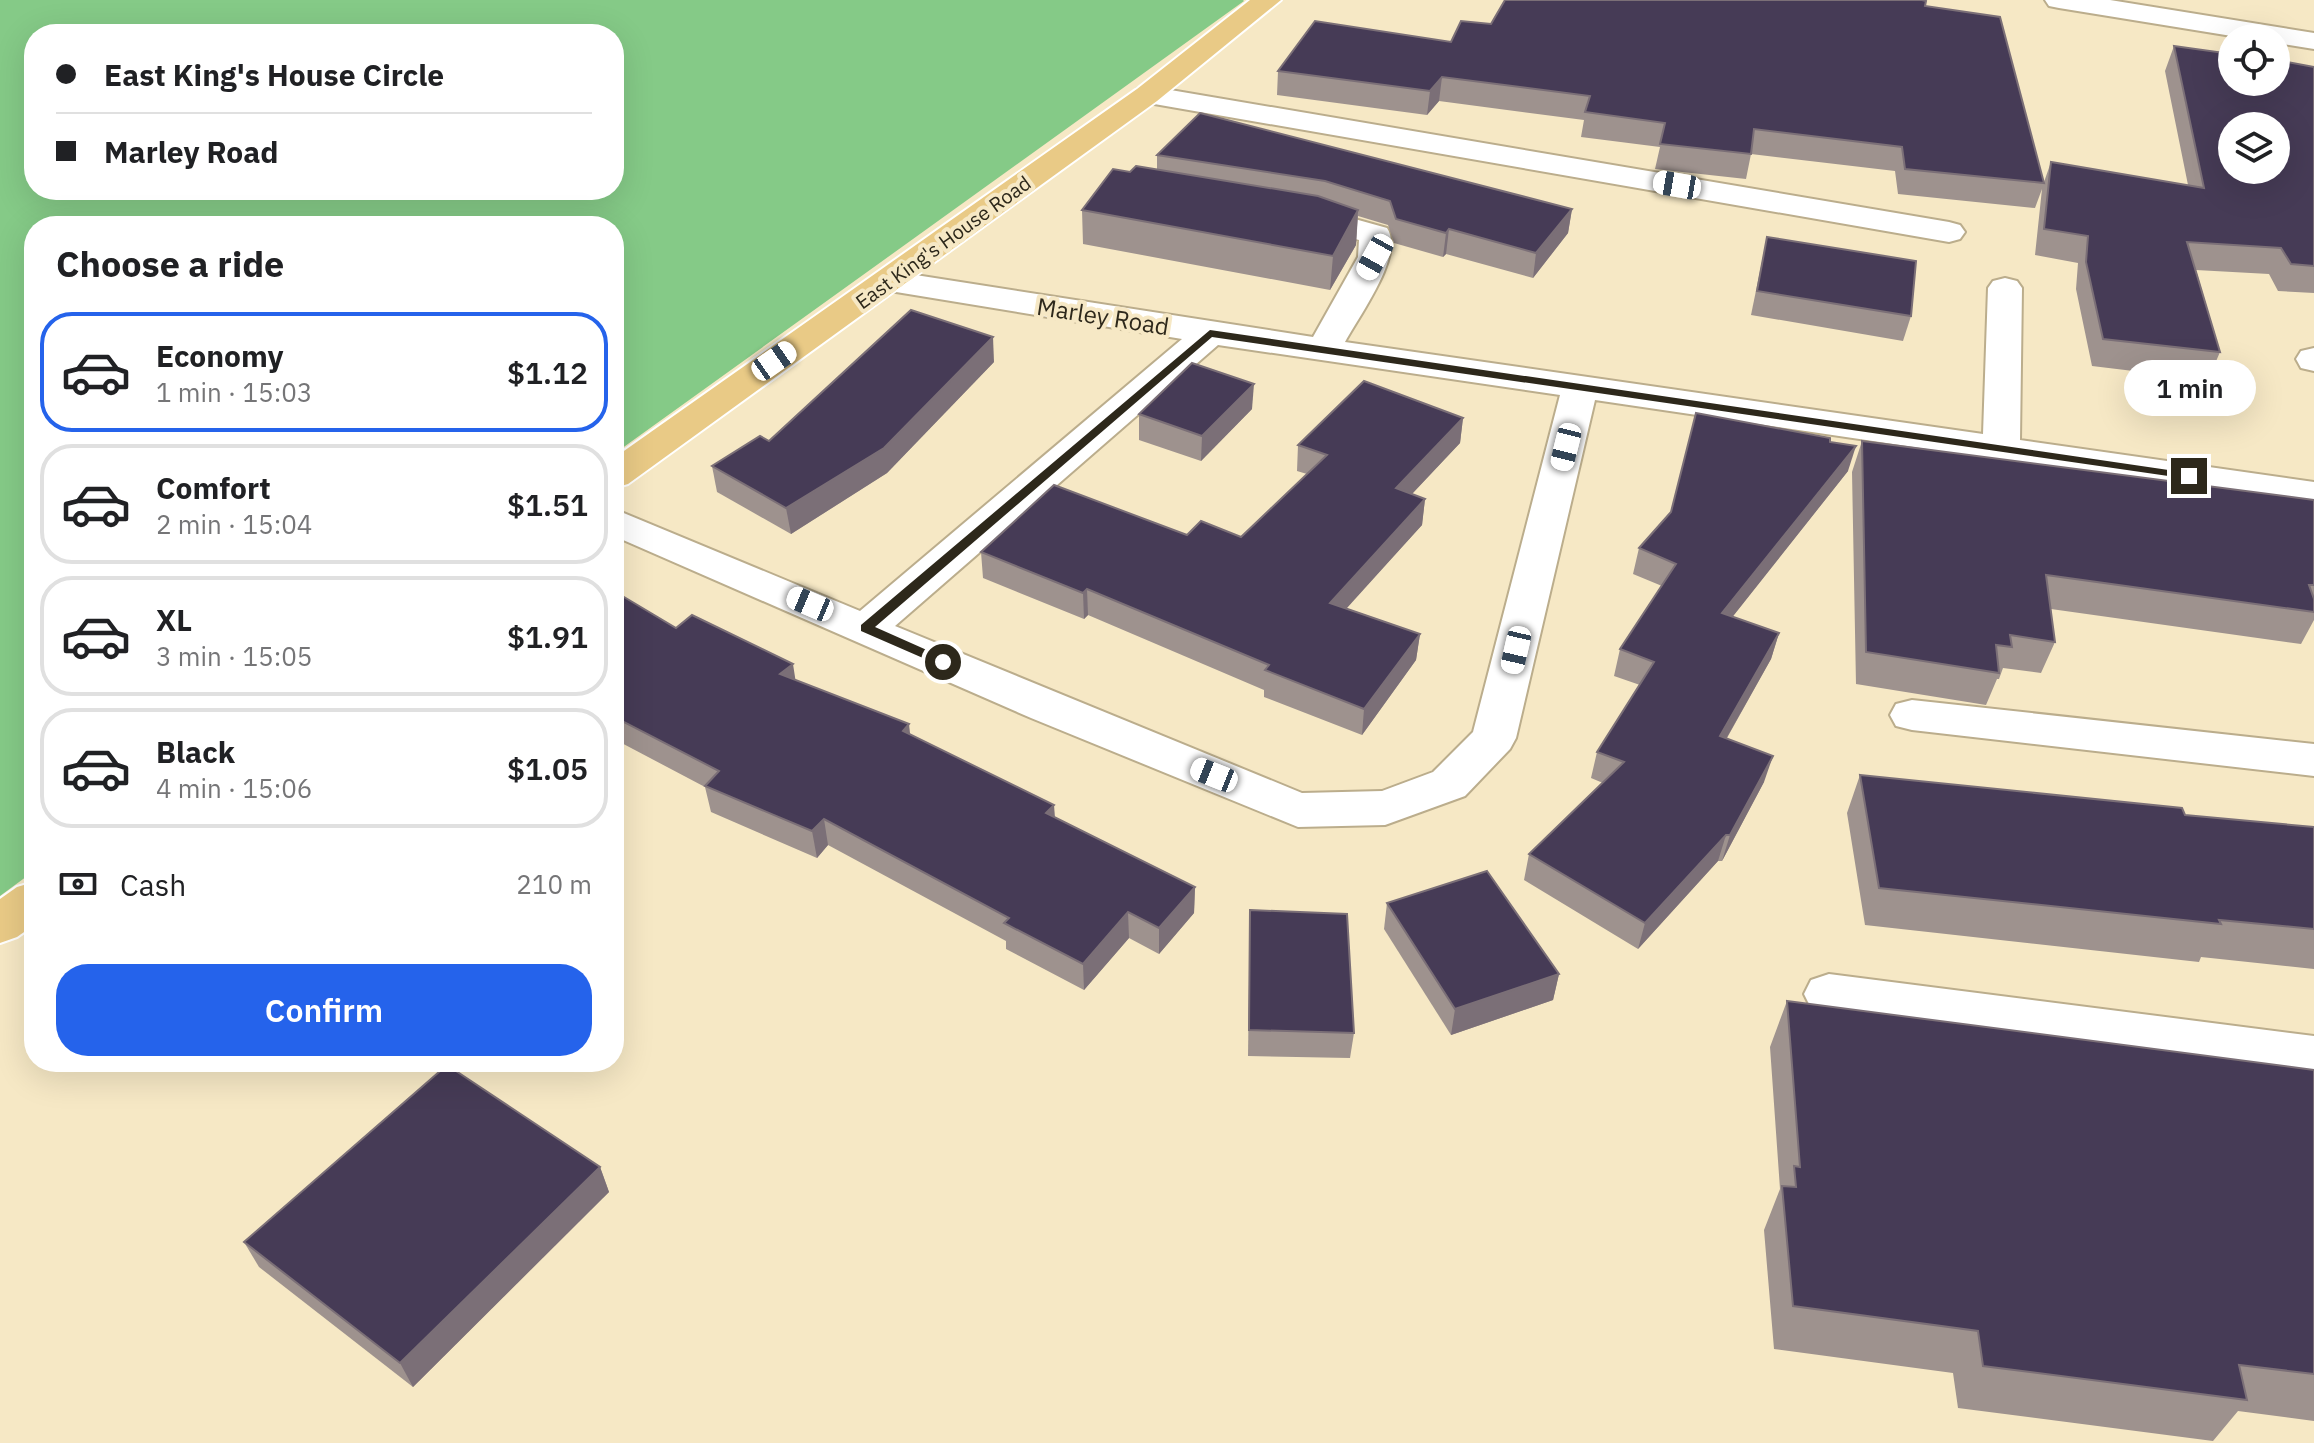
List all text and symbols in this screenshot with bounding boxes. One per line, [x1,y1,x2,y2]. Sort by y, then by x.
map controls [2218,24,2290,184]
button: locate [2218,24,2290,96]
text: East King's House Circle [104,55,444,94]
button: layers [2218,112,2290,184]
text: Marley Road [104,132,279,171]
street label: East King's House Road [850,169,1036,315]
car [1651,169,1703,201]
car [1353,230,1397,284]
text: Choose a ride [56,240,284,287]
street label: Marley Road [1035,290,1171,342]
icon: car [60,336,132,408]
text: Economy [156,336,284,375]
car [747,337,801,385]
text: $1.12 [507,353,588,392]
callout: 1 min [2123,360,2255,416]
text: 1 min [2156,371,2224,405]
text: 1 min · 15:03 [156,375,312,409]
car [1549,421,1583,473]
route end [2171,458,2207,494]
icon: car [60,468,132,540]
text: Comfort [156,468,271,507]
text: $1.51 [507,485,588,524]
text: 2 min · 15:04 [156,507,312,541]
car [783,584,837,624]
icon: car [60,600,132,672]
text: XL [156,600,192,639]
text: $1.91 [507,617,588,656]
car [1499,624,1533,676]
text: 3 min · 15:05 [156,639,312,673]
route start [925,644,961,680]
icon: car [60,732,132,804]
text: Black [156,732,235,771]
text: $1.05 [507,749,588,788]
car [1187,755,1241,795]
text: 4 min · 15:06 [156,771,312,805]
icon: cash [56,862,100,906]
text: Cash [120,865,186,904]
text: 210 m [516,867,592,901]
button: Confirm [56,964,592,1056]

